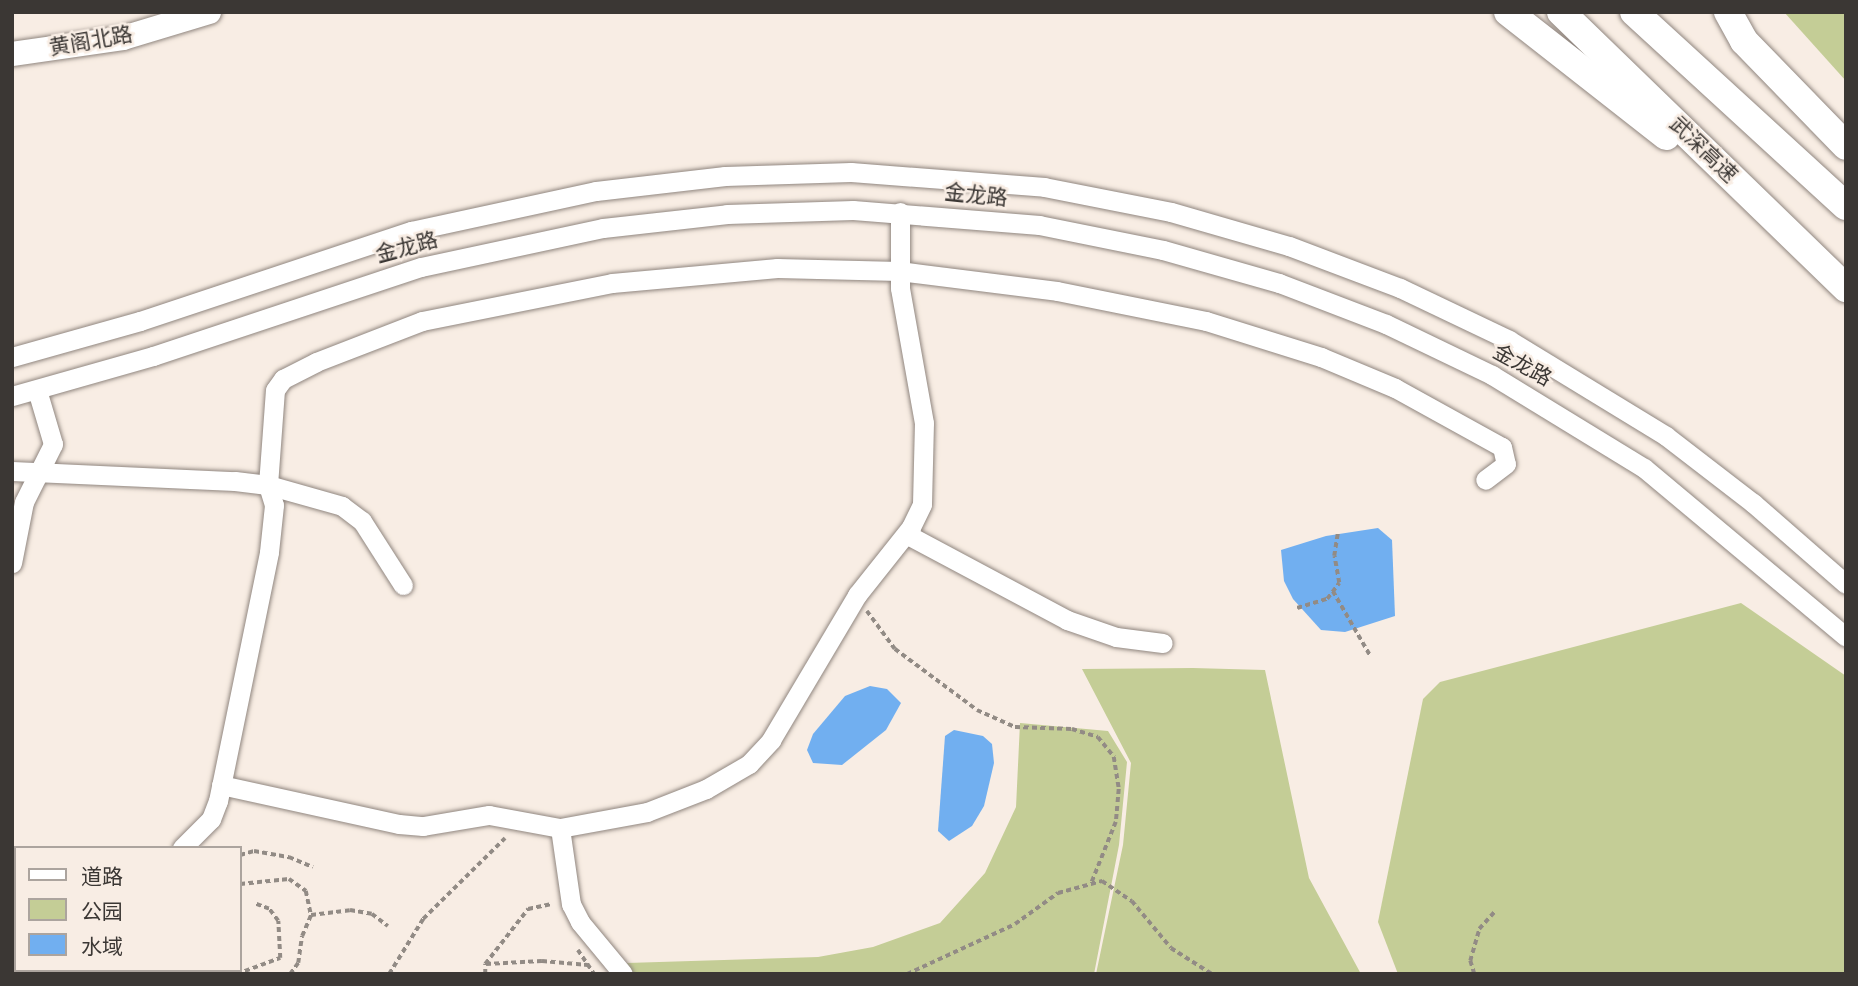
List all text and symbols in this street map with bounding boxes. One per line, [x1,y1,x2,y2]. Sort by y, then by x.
street label: 黄阁北路 [47,22,135,62]
street label: 武深高速 [1664,112,1742,188]
street label: 金龙路 [943,180,1009,212]
street label: 金龙路 [373,228,441,268]
street label: 金龙路 [1488,340,1556,392]
legend [14,846,242,972]
text: 道路 [81,867,123,888]
text: 公园 [81,902,123,923]
text: 水域 [81,937,123,958]

